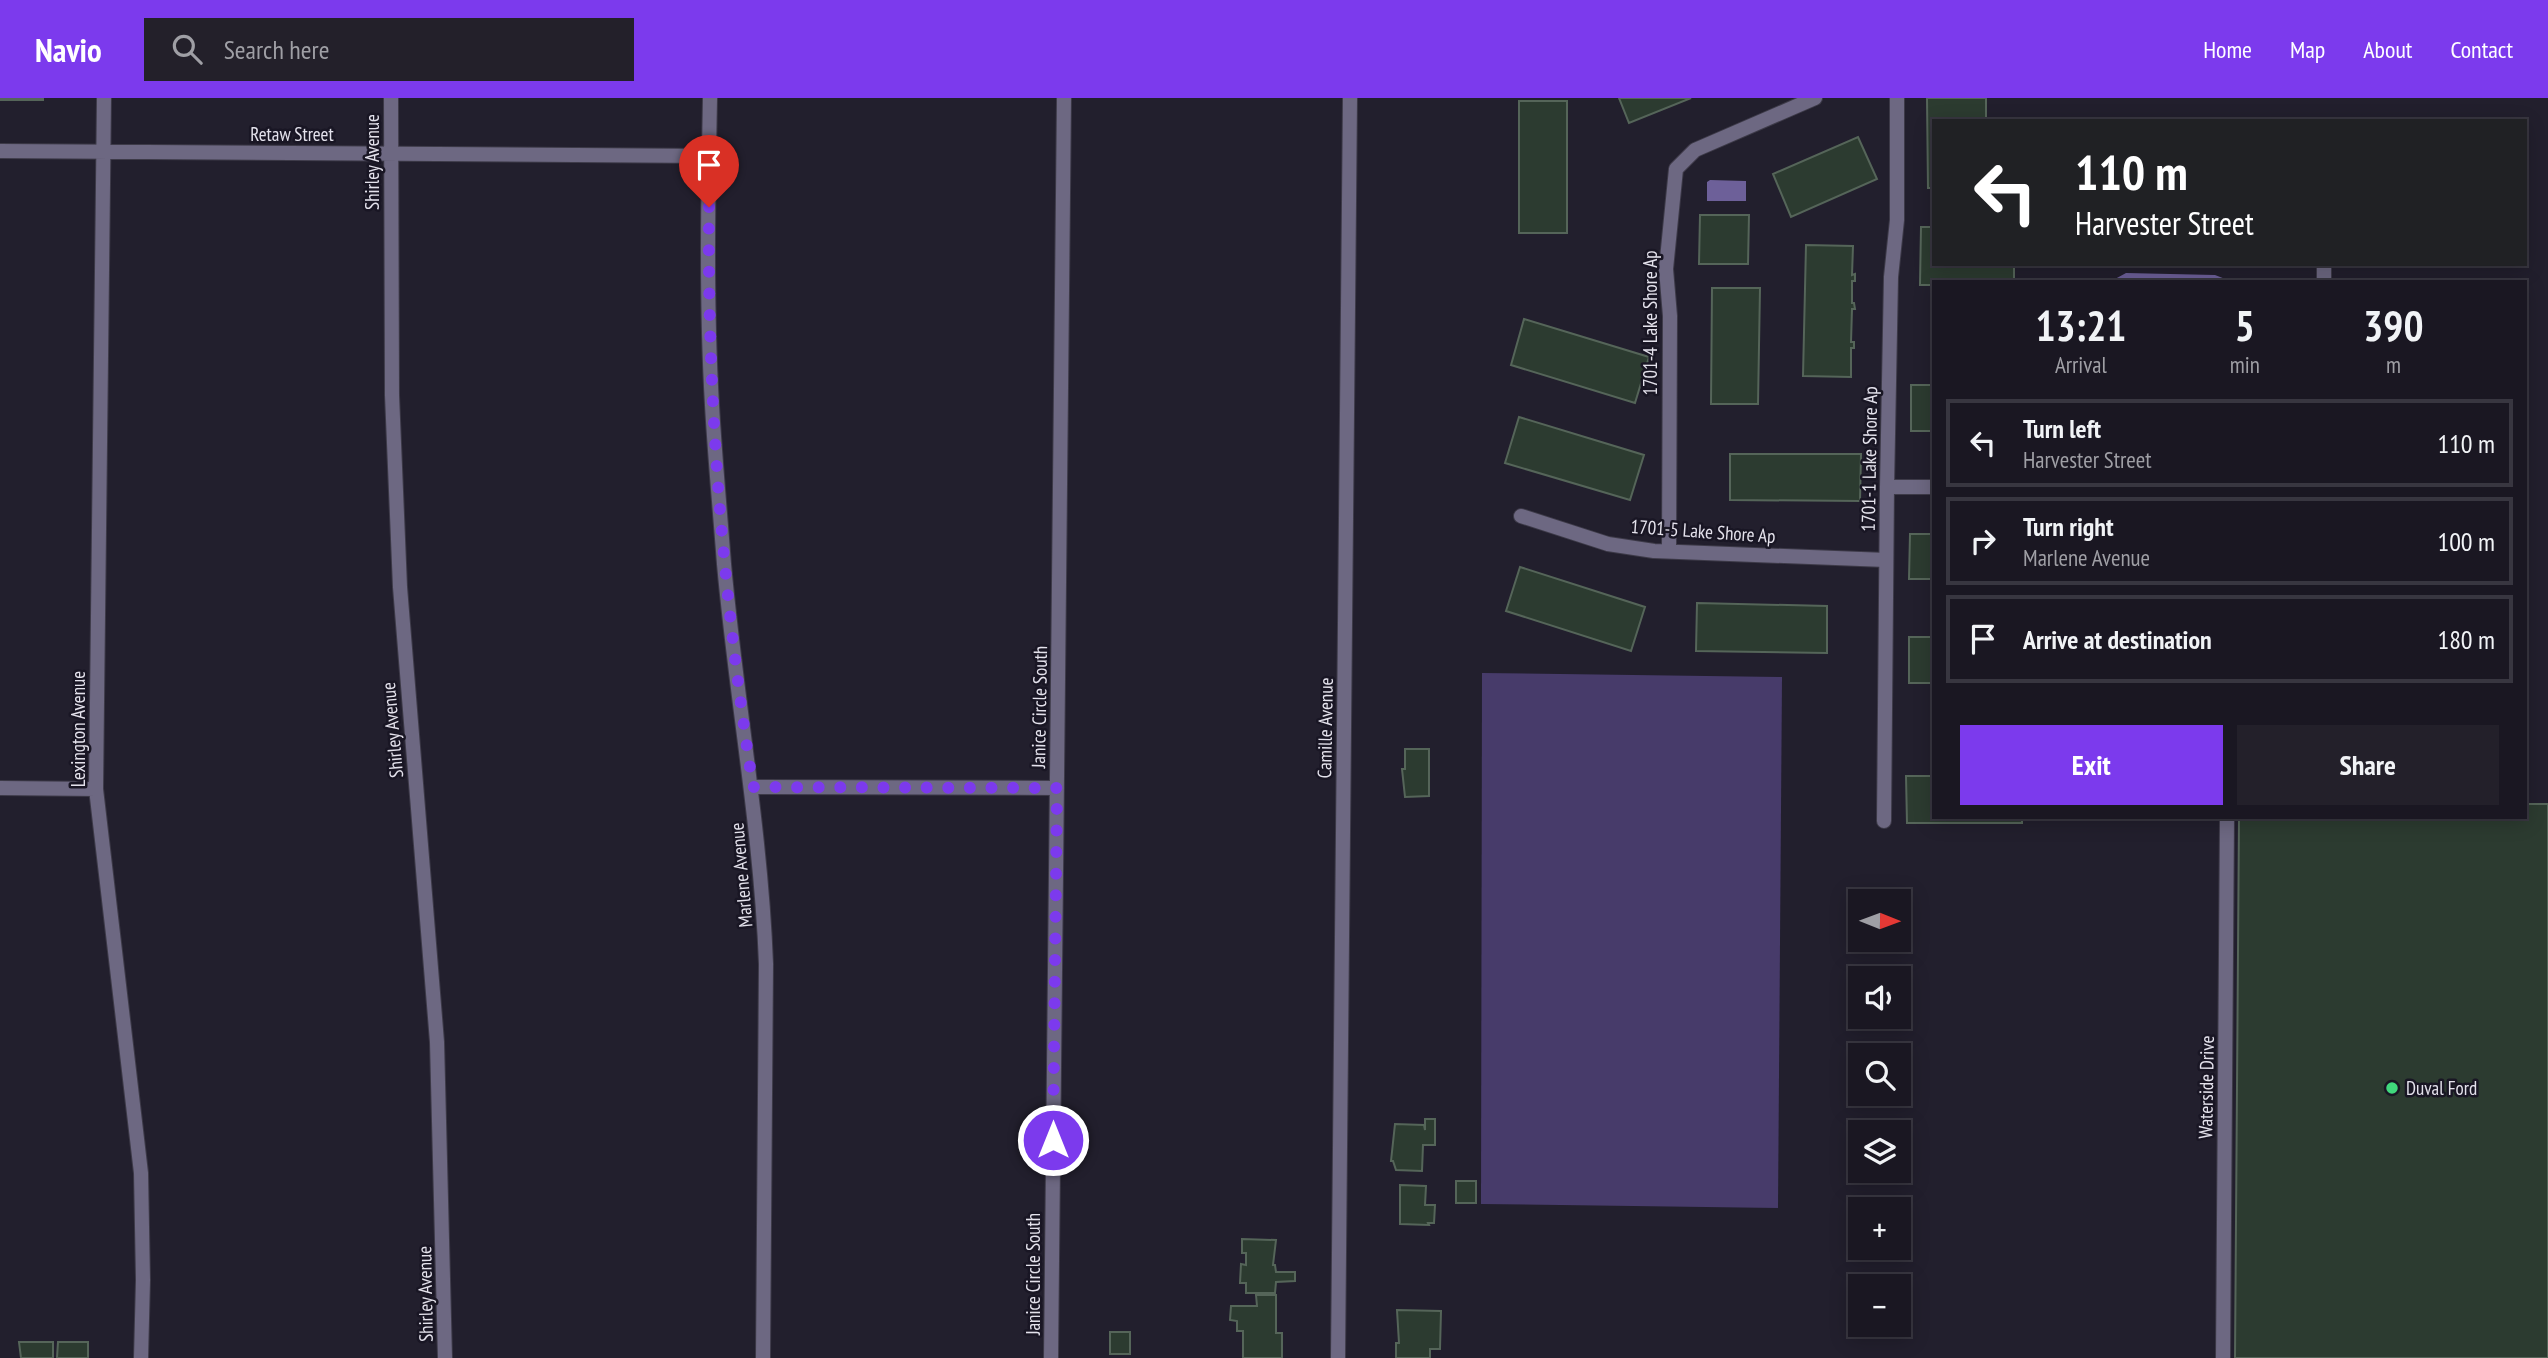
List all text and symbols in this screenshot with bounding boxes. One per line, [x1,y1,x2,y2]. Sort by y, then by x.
search box [144,18,634,81]
text: Navio [35,28,102,71]
icon: search [168,30,206,68]
text: Search here [224,33,329,66]
text: Home [2203,34,2252,65]
text: Map [2290,34,2325,65]
text: About [2363,34,2412,65]
text: Contact [2450,34,2513,65]
street label: Shirley Avenue [360,114,384,210]
street label: Retaw Street [250,122,334,146]
pin [679,135,739,207]
text: 110 m [2075,140,2188,204]
icon: arrive [690,146,728,184]
icon: left [1960,147,2051,238]
text: Harvester Street [2075,202,2254,244]
street label: 1701-4 Lake Shore Ap [1638,250,1662,396]
text: 13:21 [2035,298,2126,353]
text: 5 [2235,298,2255,353]
text: 390 [2363,298,2424,353]
text: Arrival [2055,350,2107,379]
text: min [2230,350,2260,379]
text: m [2386,350,2401,379]
street label: 1701-1 Lake Shore Ap [1856,386,1882,532]
text: Turn left [2023,412,2101,445]
icon: left [1964,424,2002,462]
text: 110 m [2437,427,2495,460]
text: Harvester Street [2023,445,2151,474]
text: Turn right [2023,510,2114,543]
street label: 1701-5 Lake Shore Ap [1630,514,1776,548]
icon: right [1964,522,2002,560]
text: 100 m [2437,525,2495,558]
text: Marlene Avenue [2023,543,2150,572]
icon: arrive [1964,620,2002,658]
text: Arrive at destination [2023,623,2212,656]
text: 180 m [2437,623,2495,656]
street label: Janice Circle South [1026,646,1052,769]
street label: Lexington Avenue [66,671,90,787]
street label: Camille Avenue [1312,677,1338,779]
street label: Shirley Avenue [376,681,408,779]
button: Exit [1960,725,2223,805]
button: Share [2237,725,2499,805]
street label: Marlene Avenue [724,822,758,928]
north arrow [1848,889,1911,952]
map controls [1848,889,1911,1337]
button: sound [1848,966,1911,1029]
street label: Waterside Drive [2193,1035,2219,1139]
button: search [1848,1043,1911,1106]
place label: Duval Ford [2406,1076,2477,1100]
marker: Duval Ford [2384,1080,2400,1096]
position arrow [1016,1103,1090,1177]
button: layers [1848,1120,1911,1183]
button: + [1848,1197,1911,1260]
street label: Janice Circle South [1021,1213,1045,1336]
street label: Shirley Avenue [412,1246,438,1342]
button: − [1848,1274,1911,1337]

